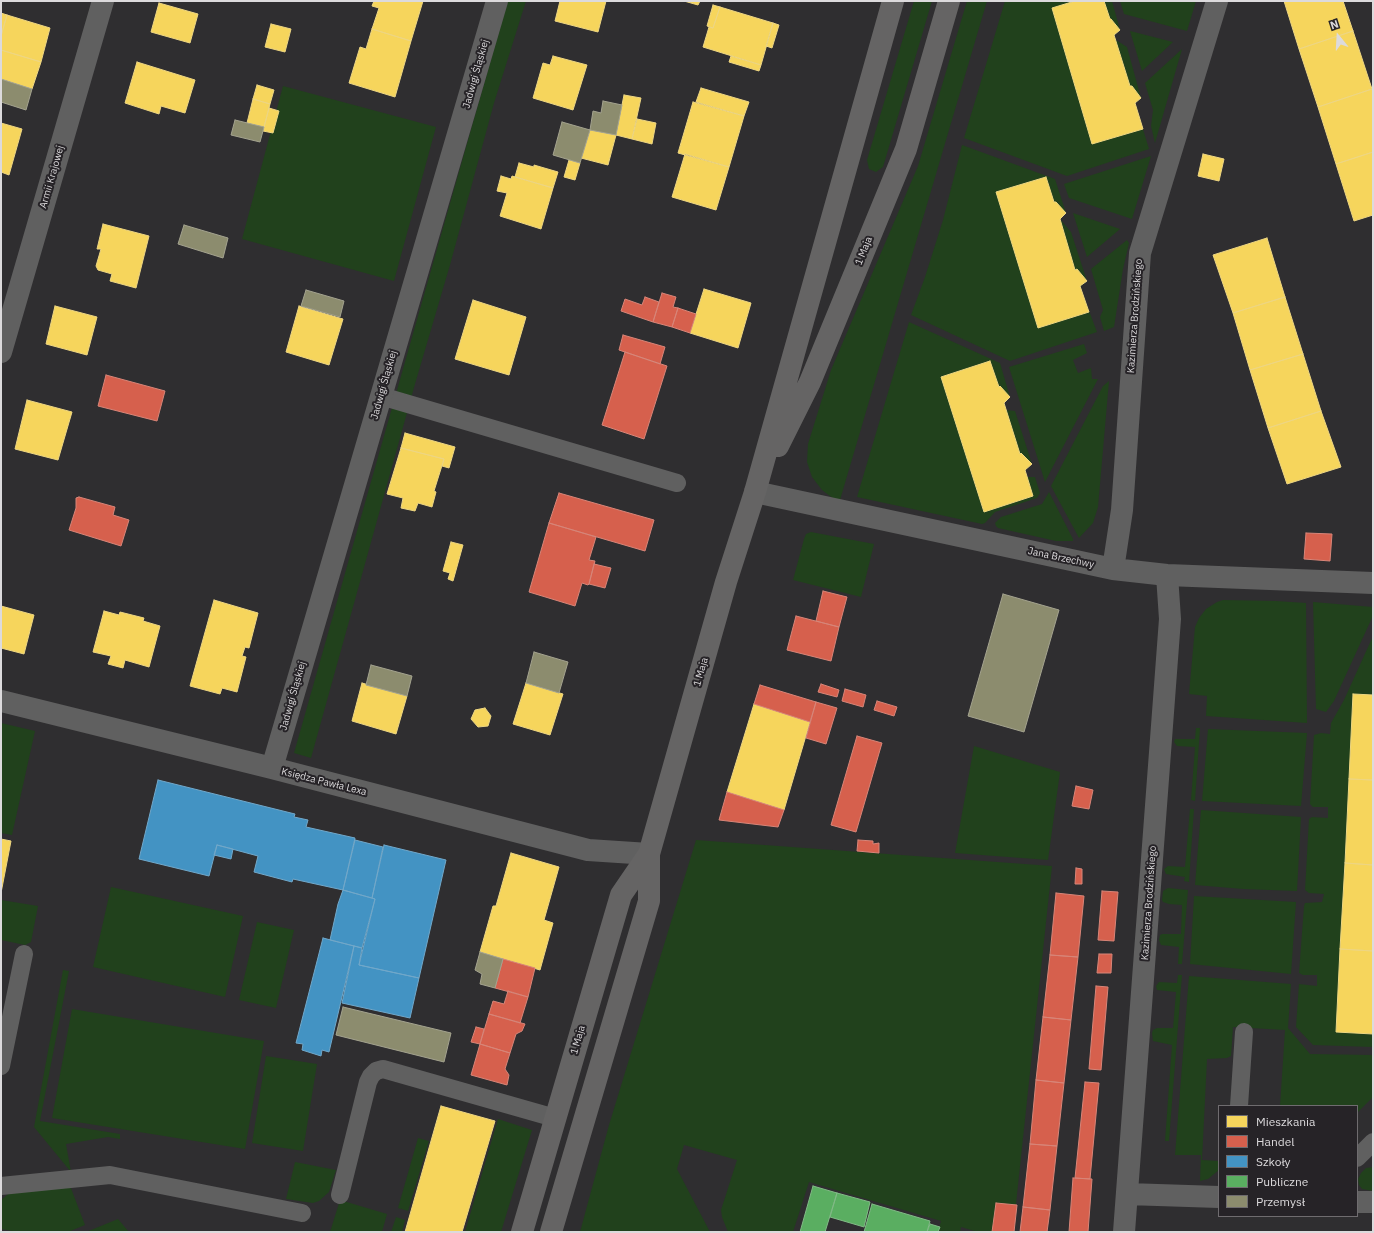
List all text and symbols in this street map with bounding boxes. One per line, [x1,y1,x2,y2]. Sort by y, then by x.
north arrow [1318,16,1358,56]
text: N [1328,17,1340,32]
street label: Jadwigi Śląskiej [460,38,492,110]
street label: Armii Krajowej [37,144,67,210]
street label: 1 Maja [853,235,875,267]
street label: Kazimierza Brodzińskiego [1125,258,1145,374]
street label: Jadwigi Śląskiej [368,349,400,421]
street label: Jana Brzechwy [1027,545,1095,571]
street label: 1 Maja [691,656,711,688]
street label: Jadwigi Śląskiej [277,660,309,732]
street label: Księdza Pawła Lexa [280,766,368,798]
street label: Kazimierza Brodzińskiego [1139,845,1159,961]
street label: 1 Maja [568,1024,588,1056]
legend [1218,1105,1358,1217]
text: Mieszkania [1256,1114,1316,1129]
text: Handel [1256,1134,1295,1149]
text: Szkoły [1256,1154,1291,1169]
text: Publiczne [1256,1174,1308,1189]
text: Przemysł [1256,1194,1305,1209]

